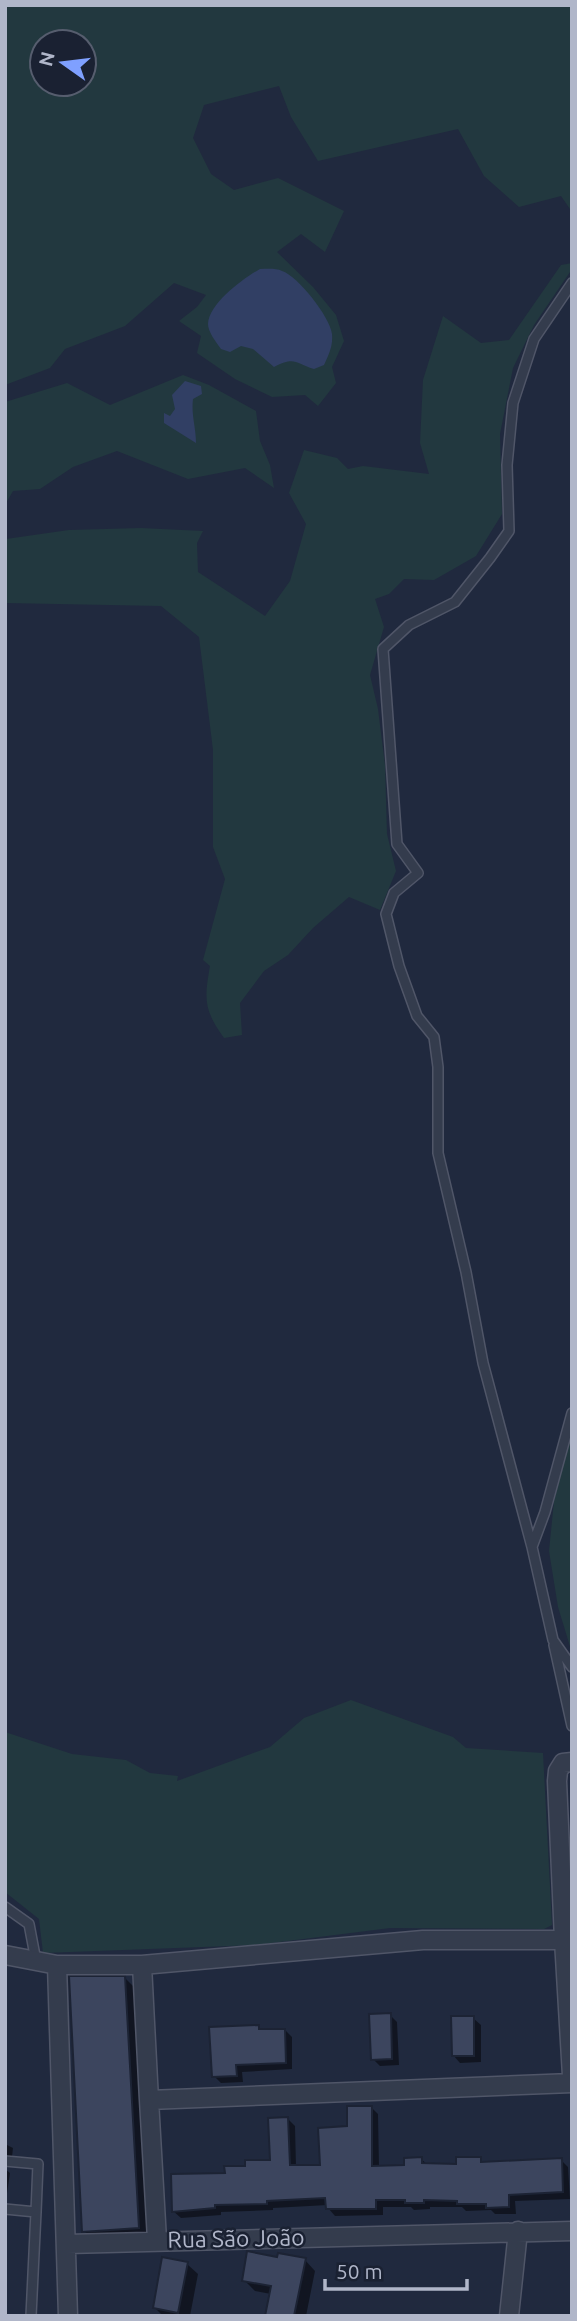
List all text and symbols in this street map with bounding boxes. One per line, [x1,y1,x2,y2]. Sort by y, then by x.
north arrow [28,28,98,98]
text: N [34,49,59,68]
street label: Rua São João [167,2224,305,2252]
scale bar [325,2248,467,2292]
text: 50 m [336,2259,383,2283]

